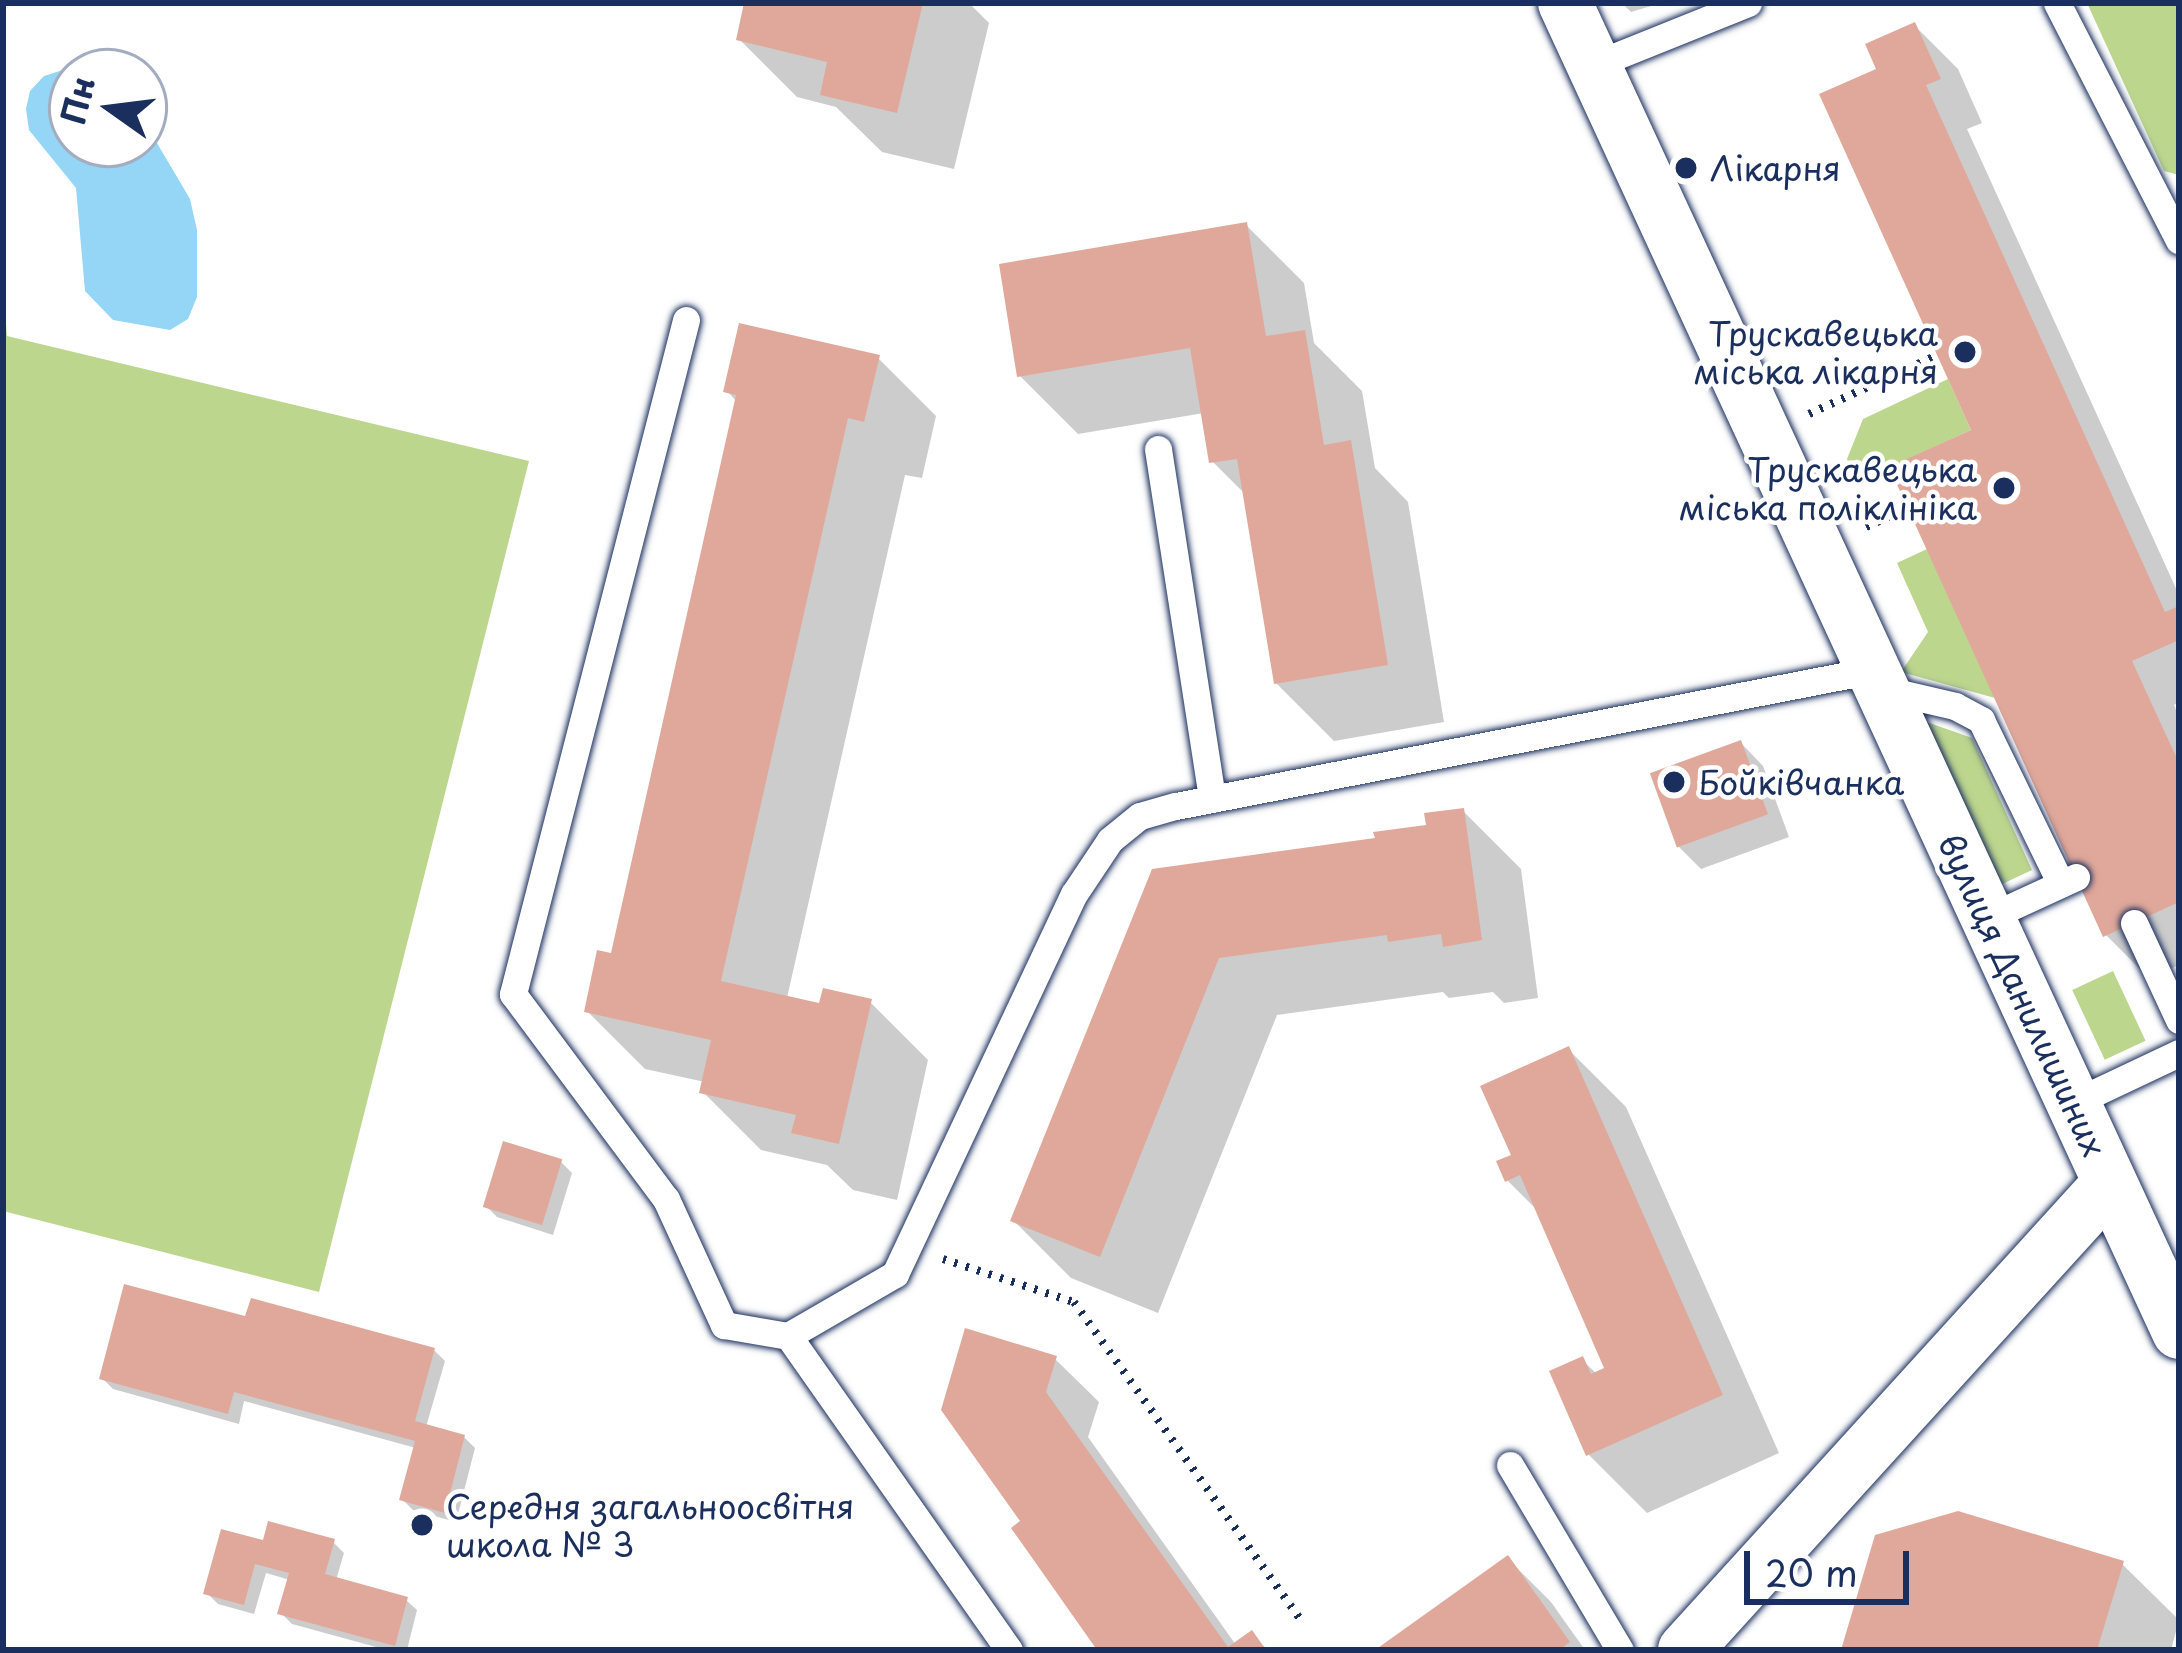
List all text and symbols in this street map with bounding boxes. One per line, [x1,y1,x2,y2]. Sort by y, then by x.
north arrow [48,48,168,168]
text: Пн [46,71,106,129]
place label: Лікарня [1710,148,1841,188]
marker: Лікарня [1673,155,1699,181]
place label: Трускавецька міська лікарня [1694,313,1938,391]
marker: Трускавецька міська лікарня [1949,336,1981,368]
place label: Трускавецька міська поліклініка [1678,449,1977,527]
marker: Трускавецька міська поліклініка [1988,472,2020,504]
place label: Бойківчанка [1698,762,1904,802]
marker: Бойківчанка [1661,769,1687,795]
street label: вулиця Данилишиних [1931,827,2115,1163]
place label: Середня загальноосвітня школа № 3 [446,1486,856,1564]
marker: Середня загальноосвітня школа № 3 [409,1512,435,1538]
scale bar [1750,1527,1915,1601]
text: 20 m [1765,1545,1858,1599]

